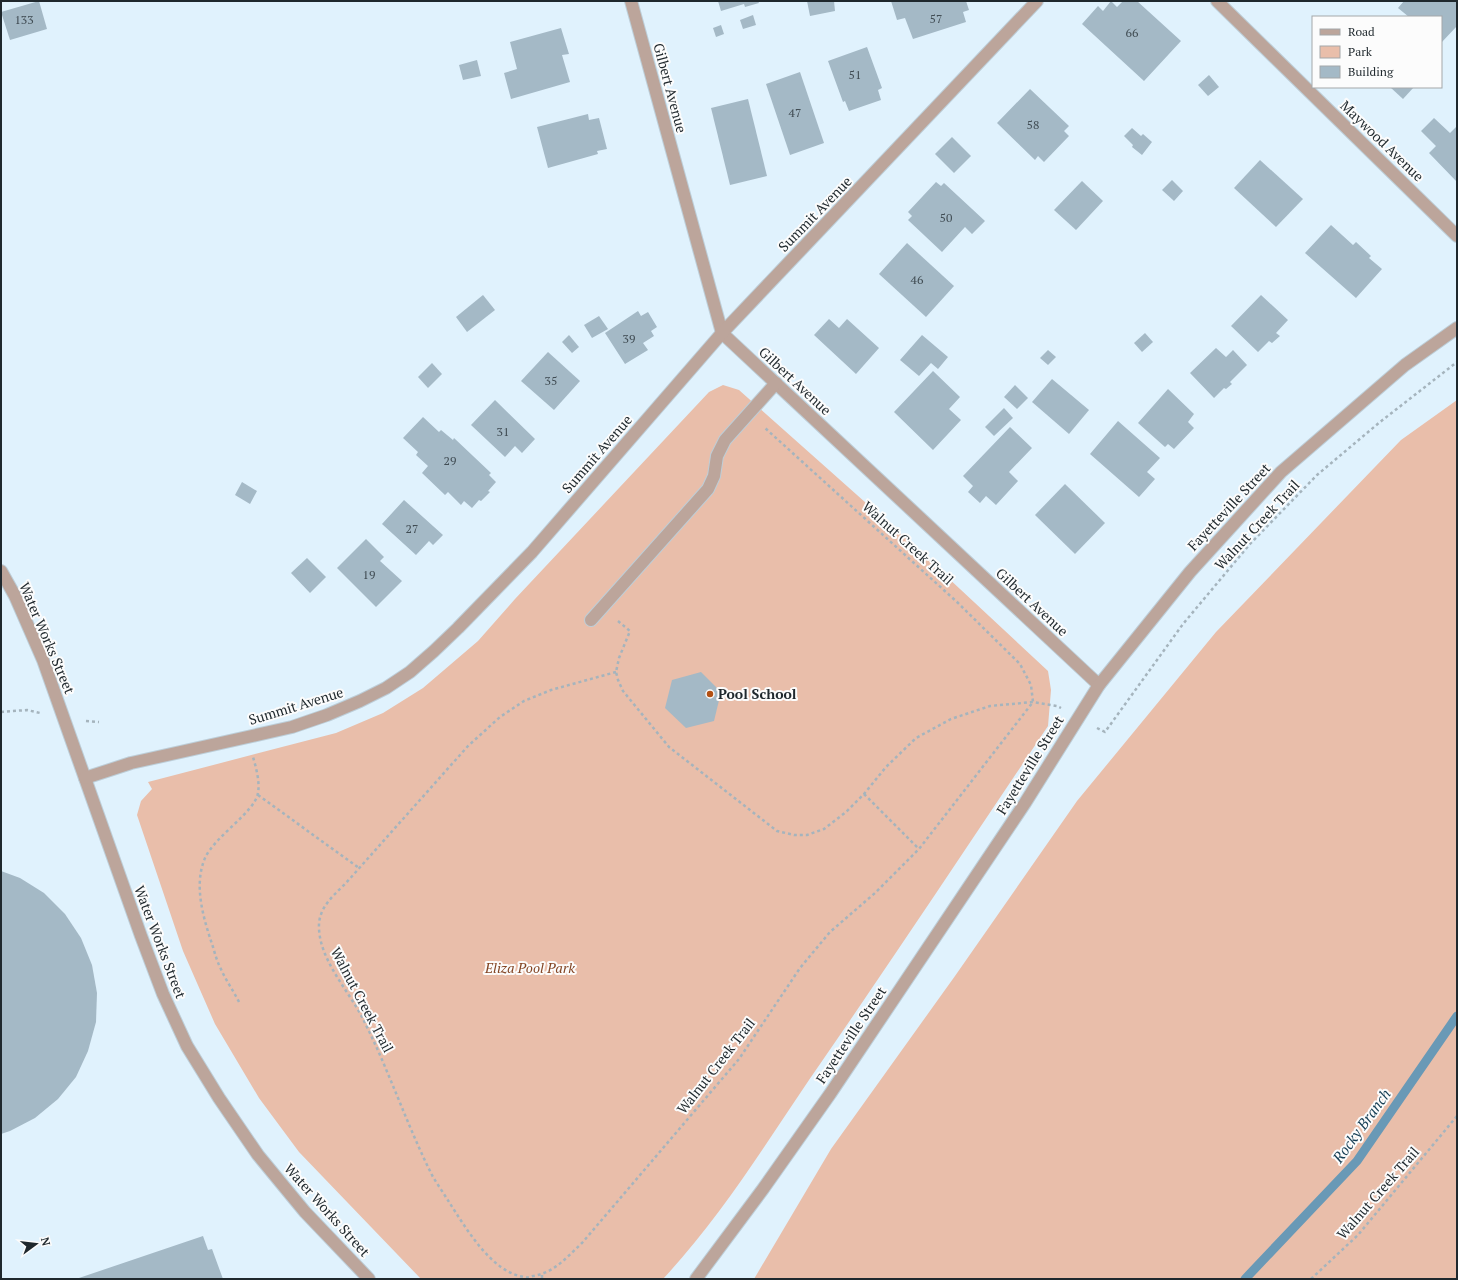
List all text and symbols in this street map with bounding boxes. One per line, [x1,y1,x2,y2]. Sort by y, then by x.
house number: 57 [930,11,942,26]
house number: 133 [14,12,34,27]
legend [1312,16,1442,88]
text: Road [1348,24,1375,39]
house number: 66 [1126,25,1139,40]
street label: Gilbert Avenue [649,41,692,135]
text: Park [1348,44,1373,59]
text: Building [1348,64,1394,79]
house number: 51 [849,67,861,82]
street label: Maywood Avenue [1337,96,1428,185]
house number: 47 [789,105,801,120]
house number: 58 [1027,117,1039,132]
street label: Summit Avenue [774,172,856,256]
house number: 50 [940,210,952,225]
house number: 46 [911,272,924,287]
house number: 39 [623,331,635,346]
street label: Gilbert Avenue [755,342,836,419]
house number: 35 [545,373,557,388]
street label: Summit Avenue [557,410,636,497]
house number: 31 [497,424,509,439]
house number: 29 [444,453,456,468]
street label: Fayetteville Street [1183,458,1275,555]
street label: Walnut Creek Trail [1210,476,1303,574]
street label: Walnut Creek Trail [859,497,958,589]
house number: 27 [406,521,418,536]
street label: Gilbert Avenue [992,563,1073,640]
house number: 19 [363,567,375,582]
street label: Water Works Street [15,579,80,697]
street label: Summit Avenue [246,682,346,729]
place label: Pool School [718,684,797,703]
marker: Pool School [705,689,715,699]
street label: Fayetteville Street [992,711,1068,818]
street label: Water Works Street [130,883,191,1002]
street label: Walnut Creek Trail [327,944,398,1056]
park label: Eliza Pool Park [484,958,575,977]
street label: Fayetteville Street [811,982,891,1087]
street label: Walnut Creek Trail [672,1014,759,1117]
water label: Rocky Branch [1327,1084,1395,1167]
street label: Walnut Creek Trail [1332,1142,1423,1243]
street label: Water Works Street [280,1159,375,1261]
north arrow [16,1224,56,1264]
text: N [38,1236,54,1248]

